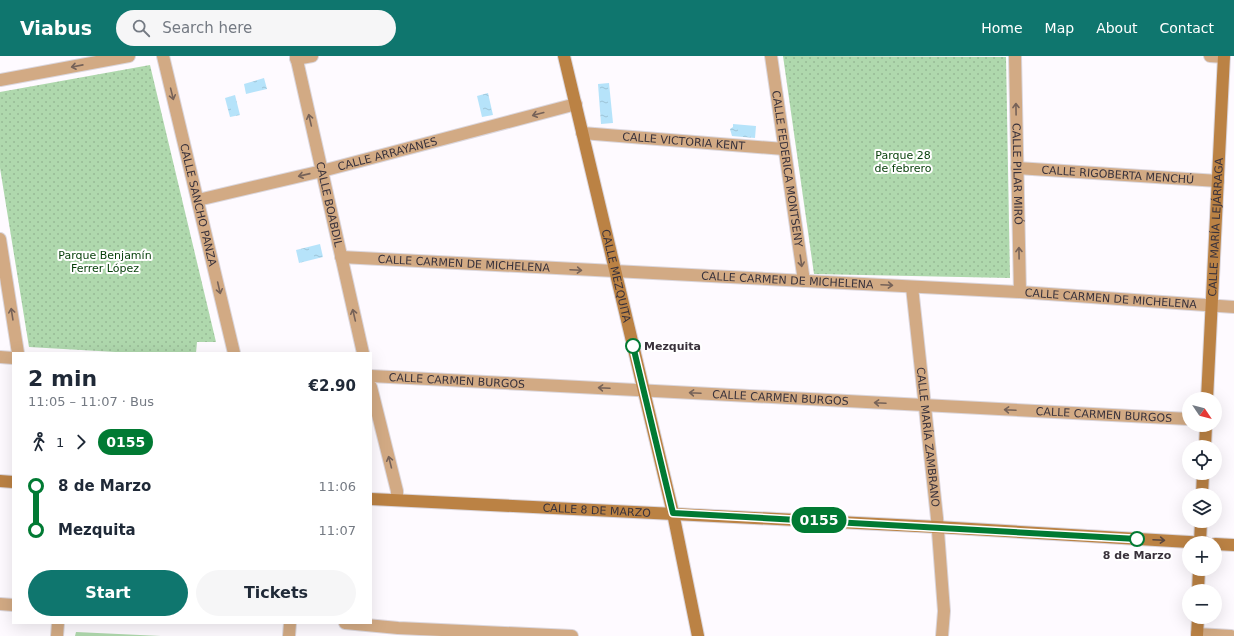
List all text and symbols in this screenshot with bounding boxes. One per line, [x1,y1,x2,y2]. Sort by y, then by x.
search box [116,10,396,46]
text: Viabus [20,17,92,39]
icon: search [130,17,152,39]
text: Search here [162,19,252,37]
text: Home [981,20,1023,36]
text: Map [1045,20,1074,36]
text: About [1096,20,1138,36]
text: Contact [1160,20,1214,36]
one-way arrow [71,62,84,70]
one-way arrow [169,87,177,100]
street label: CALLE FEDERICA MONTSENY [770,90,806,248]
one-way arrow [1012,103,1020,116]
one-way arrow [532,111,545,119]
one-way arrow [306,114,314,127]
street label: CALLE PILAR MIRÓ [1010,123,1025,225]
street label: CALLE VICTORIA KENT [622,130,746,152]
street label: CALLE ARRAYANES [336,134,439,173]
street label: CALLE SANCHO PANZA [178,142,220,268]
park label: Parque 28 de febrero [875,149,932,175]
street label: CALLE MARÍA LEJÁRRAGA [1206,157,1225,297]
street label: CALLE BOABDIL [314,161,346,249]
street label: CALLE RIGOBERTA MENCHÚ [1041,163,1195,186]
one-way arrow [298,172,311,180]
street label: CALLE MEZQUITA [599,228,634,324]
one-way arrow [1016,247,1023,260]
park label: Parque Benjamín Ferrer López [58,249,152,275]
street label: CALLE CARMEN DE MICHELENA [377,252,551,274]
one-way arrow [797,254,805,267]
one-way arrow [569,266,582,274]
street label: CALLE CARMEN DE MICHELENA [701,269,874,291]
one-way arrow [215,282,223,295]
one-way arrow [880,282,893,289]
street label: CALLE CARMEN DE MICHELENA [1024,286,1198,311]
one-way arrow [8,308,16,321]
one-way arrow [350,309,358,322]
marker: Mezquita [625,338,641,354]
place label: Mezquita [644,340,701,353]
text: 2 min [28,366,97,391]
street label: CALLE MARÍA ZAMBRANO [914,366,942,508]
street label: CALLE CARMEN BURGOS [388,370,525,391]
text: €2.90 [309,377,356,395]
one-way arrow [598,384,611,392]
street label: CALLE CARMEN BURGOS [712,387,849,408]
one-way arrow [689,389,702,397]
north arrow [1182,392,1222,432]
map controls [1182,392,1222,624]
text: 11:05 – 11:07 · Bus [28,394,154,409]
one-way arrow [874,399,887,407]
street label: CALLE CARMEN BURGOS [1036,404,1172,425]
one-way arrow [1004,406,1017,413]
icon: walk [28,431,50,453]
icon: forward [70,431,92,453]
text: 0155 [106,434,145,450]
text: 1 [56,435,64,450]
button: locate [1182,440,1222,480]
one-way arrow [386,456,393,469]
text: 8 de Marzo [58,477,151,495]
text: 11:06 [319,479,356,494]
button: layers [1182,488,1222,528]
street label: CALLE 8 DE MARZO [542,501,651,519]
line badge: 0155 [791,507,847,533]
text: 0155 [800,512,838,528]
text: Mezquita [58,521,136,539]
text: 11:07 [319,523,356,538]
marker: 8 de Marzo [1129,531,1145,547]
button: + [1182,536,1222,576]
one-way arrow [1152,537,1165,544]
place label: 8 de Marzo [1103,549,1172,562]
button: Start [28,570,188,616]
button: Tickets [196,570,356,616]
button: − [1182,584,1222,624]

